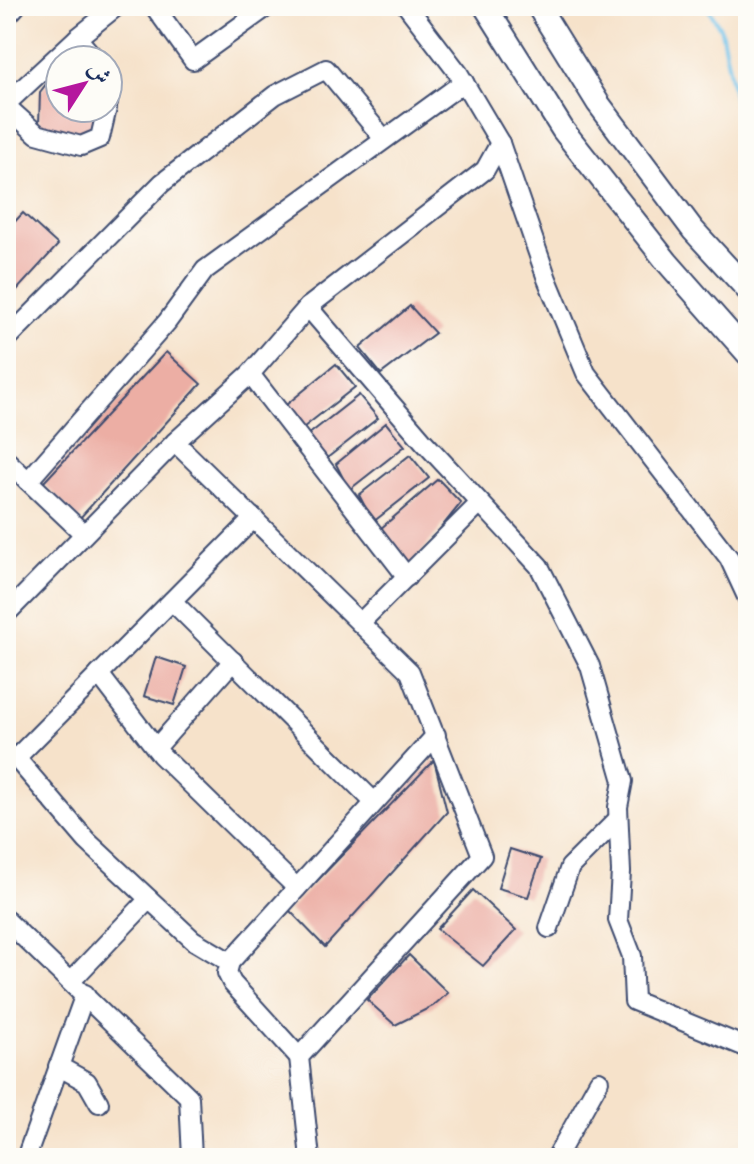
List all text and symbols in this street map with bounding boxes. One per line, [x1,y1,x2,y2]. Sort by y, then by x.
north arrow [44,44,124,124]
text: ش [81,56,116,90]

